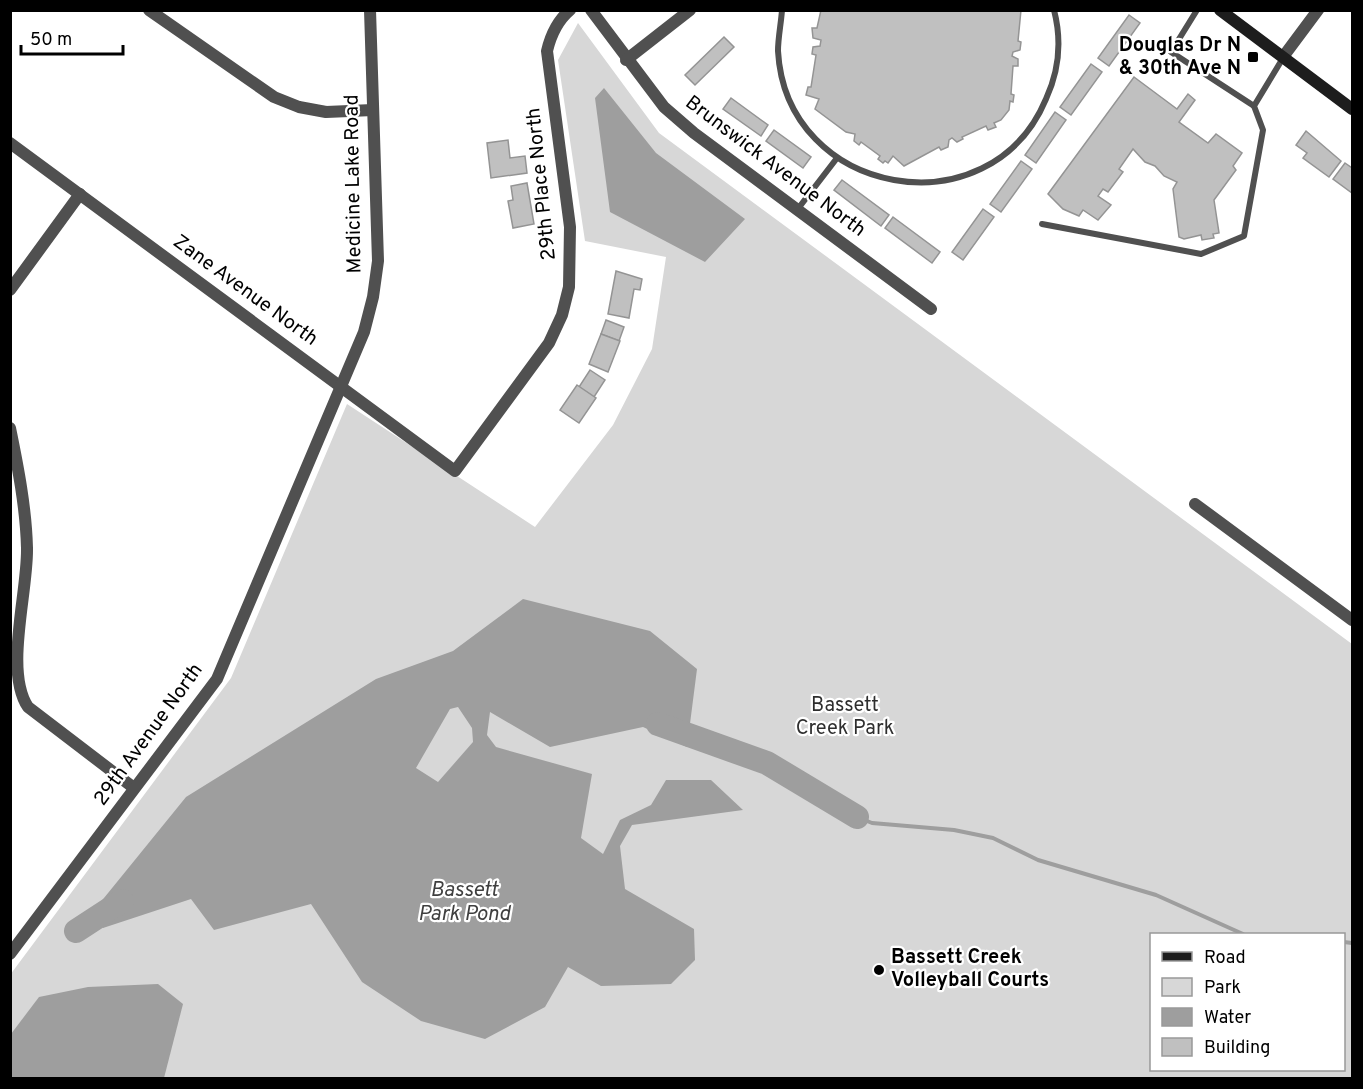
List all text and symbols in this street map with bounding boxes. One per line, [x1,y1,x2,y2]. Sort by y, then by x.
scale bar [21,18,123,56]
text: 50 m [30,29,72,52]
place label: Douglas Dr N & 30th Ave N [1119,33,1241,82]
marker: Douglas Dr N & 30th Ave N [1246,50,1260,64]
street label: Brunswick Avenue North [679,90,871,244]
street label: Medicine Lake Road [339,94,369,274]
street label: 29th Place North [521,106,563,262]
street label: Zane Avenue North [167,230,323,352]
street label: 29th Avenue North [89,659,209,811]
park label: Bassett Creek Park [796,693,894,742]
water label: Bassett Park Pond [418,877,512,928]
legend [1150,933,1345,1071]
place label: Bassett Creek Volleyball Courts [891,945,1049,994]
text: Road [1204,947,1246,970]
marker: Bassett Creek Volleyball Courts [872,963,886,977]
text: Park [1204,977,1241,1000]
text: Water [1204,1007,1251,1030]
text: Building [1204,1037,1270,1060]

